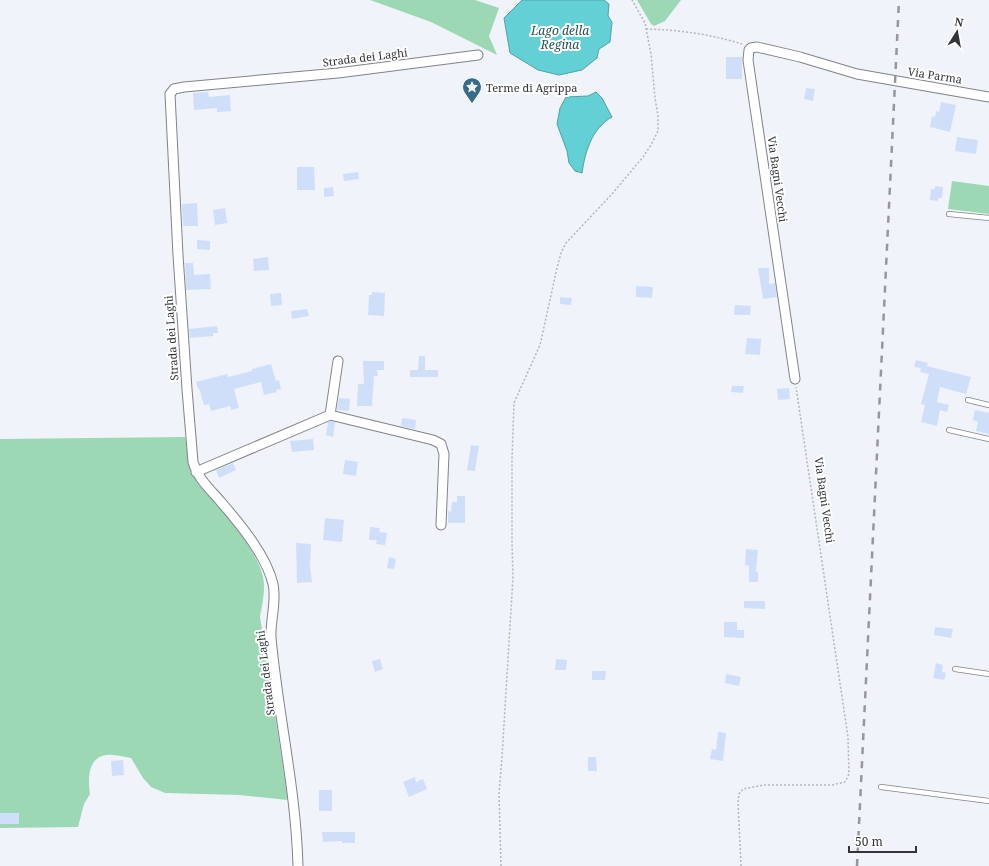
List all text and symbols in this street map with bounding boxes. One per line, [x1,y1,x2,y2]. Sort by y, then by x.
north arrow [937,12,977,52]
text: N [953,14,965,30]
water label: Lago della Regina [530,22,589,53]
street label: Strada dei Laghi [322,44,409,70]
street label: Via Parma [907,63,963,87]
place icon: Terme di Agrippa [461,76,483,104]
place label: Terme di Agrippa [486,80,577,95]
street label: Via Bagni Vecchi [765,135,792,223]
street label: Strada dei Laghi [161,294,181,381]
street label: Via Bagni Vecchi [812,456,839,544]
street label: Strada dei Laghi [252,629,278,716]
scale bar [849,828,916,854]
text: 50 m [855,833,883,850]

